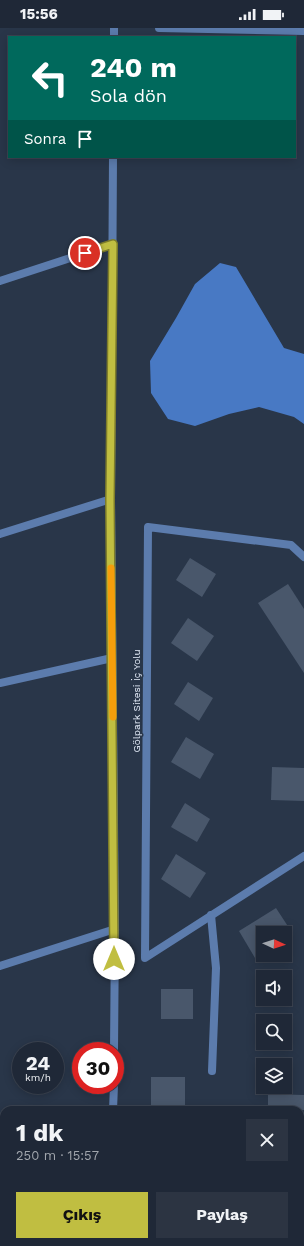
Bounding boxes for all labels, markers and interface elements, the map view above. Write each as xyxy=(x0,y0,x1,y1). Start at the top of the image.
text: 15:56 xyxy=(20,5,58,23)
text: 240 m xyxy=(90,51,177,84)
icon: left xyxy=(24,52,76,104)
text: Sola dön xyxy=(90,85,167,106)
icon: arrive xyxy=(74,128,96,150)
text: Sonra xyxy=(24,130,66,148)
pin xyxy=(68,236,102,270)
icon: arrive xyxy=(74,242,96,264)
street label: Gölpark Sitesi İç Yolu xyxy=(131,649,142,753)
north arrow xyxy=(256,926,292,962)
map controls xyxy=(256,926,292,1094)
position arrow xyxy=(93,938,135,980)
button: sound xyxy=(256,970,292,1006)
button: search xyxy=(256,1014,292,1050)
speed limit sign: 30 xyxy=(72,1042,124,1094)
text: 24 xyxy=(26,1051,50,1075)
button: layers xyxy=(256,1058,292,1094)
text: km/h xyxy=(25,1072,51,1083)
text: 1 dk xyxy=(16,1119,63,1147)
button: close xyxy=(246,1119,288,1161)
text: 250 m · 15:57 xyxy=(16,1148,99,1163)
button: Çıkış xyxy=(16,1192,148,1238)
button: Paylaş xyxy=(156,1192,288,1238)

